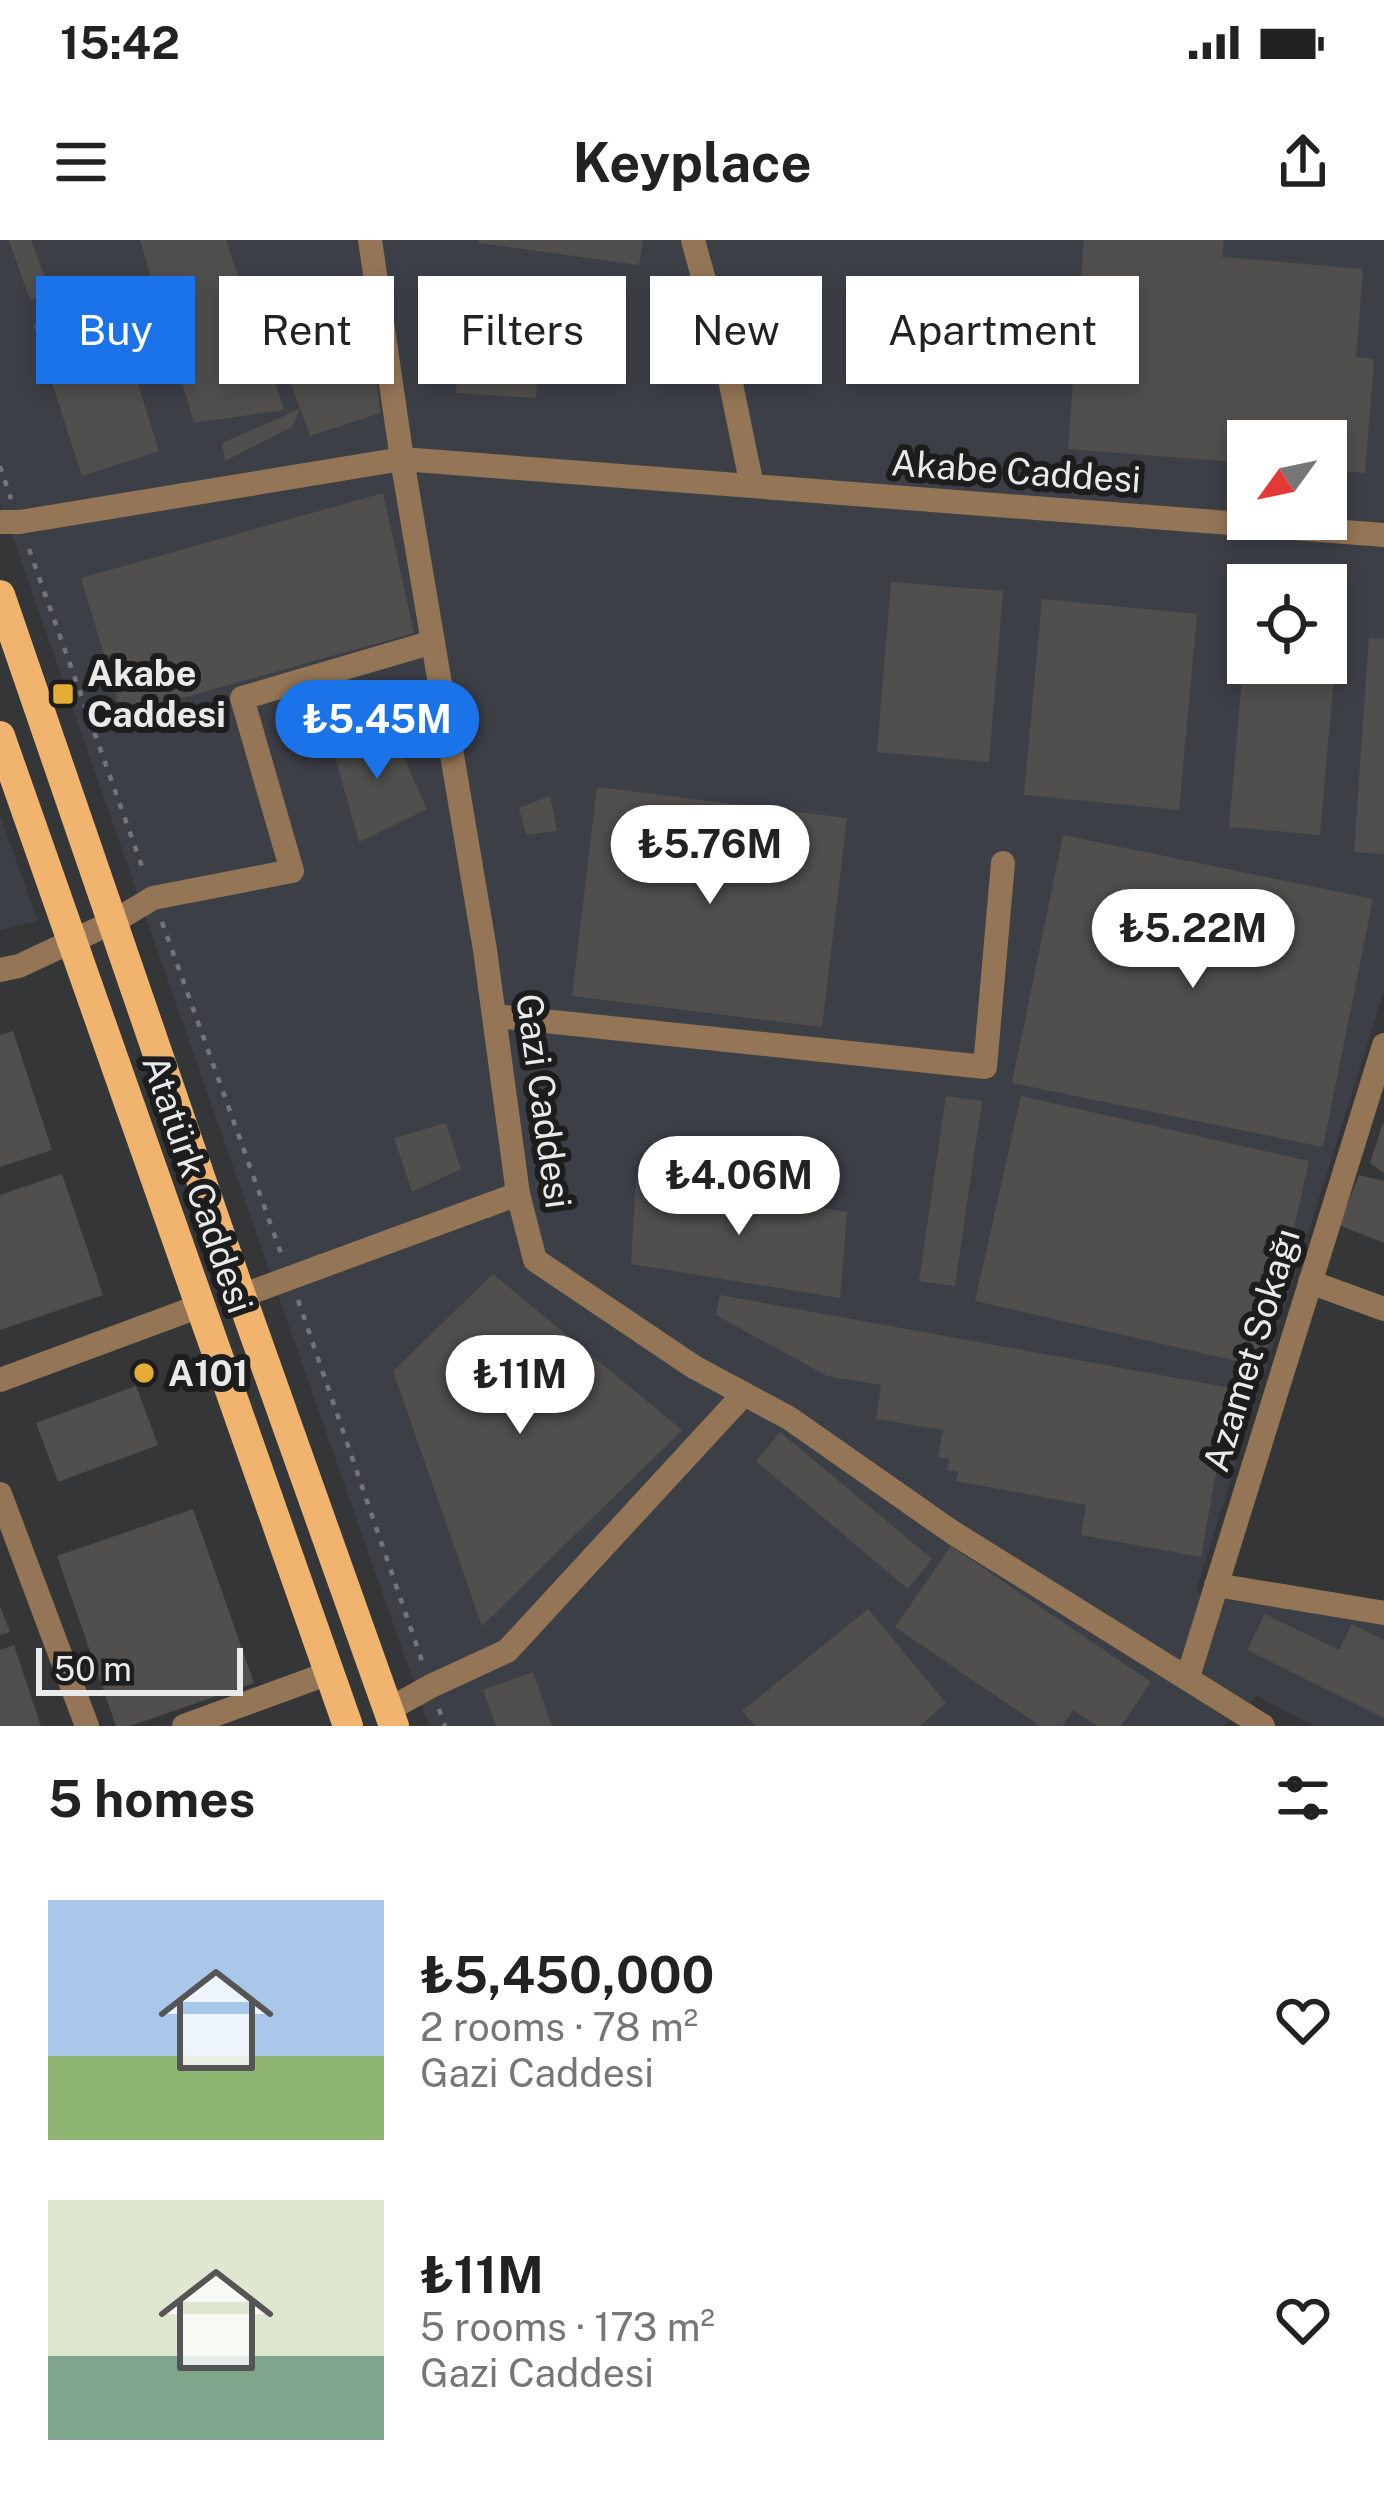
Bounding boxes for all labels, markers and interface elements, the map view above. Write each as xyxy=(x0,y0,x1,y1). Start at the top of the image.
text: 15:42 xyxy=(60,16,180,69)
icon: menu xyxy=(48,129,114,195)
icon: share xyxy=(1270,129,1336,195)
text: Keyplace xyxy=(572,131,812,194)
chip: Buy xyxy=(36,276,195,384)
chip: Rent xyxy=(219,276,394,384)
chip: Filters xyxy=(418,276,626,384)
chip: New xyxy=(650,276,822,384)
chip: Apartment xyxy=(846,276,1139,384)
north arrow xyxy=(1227,420,1347,540)
map controls xyxy=(1227,420,1347,684)
street label: Akabe Caddesi xyxy=(890,441,1142,501)
button: locate xyxy=(1227,564,1347,684)
place label: Akabe Caddesi xyxy=(87,652,226,735)
pin: ₺5.45M xyxy=(279,680,475,782)
marker: Akabe Caddesi xyxy=(50,681,76,707)
text: ₺5.45M xyxy=(302,696,452,742)
pin: ₺5.76M xyxy=(612,805,808,907)
text: ₺5.76M xyxy=(638,821,782,867)
pin: ₺5.22M xyxy=(1095,889,1291,991)
text: ₺5.22M xyxy=(1119,905,1267,951)
street label: Gazi Caddesi xyxy=(508,991,580,1211)
street label: Atatürk Caddesi xyxy=(134,1050,262,1318)
pin: ₺4.06M xyxy=(641,1136,837,1238)
text: ₺4.06M xyxy=(665,1152,813,1198)
street label: Azamet Sokağı xyxy=(1194,1223,1308,1477)
pin: ₺11M xyxy=(449,1335,591,1437)
text: ₺11M xyxy=(473,1351,567,1397)
place label: A101 xyxy=(168,1352,248,1394)
marker: A101 xyxy=(131,1360,157,1386)
scale bar xyxy=(36,1642,243,1695)
text: 50 m xyxy=(54,1650,132,1688)
icon: filters xyxy=(1270,1765,1336,1831)
text: 5 homes xyxy=(48,1769,255,1828)
text: ₺5,450,000 xyxy=(420,1945,714,2004)
icon: home xyxy=(144,1948,288,2092)
icon: heart xyxy=(1270,1987,1336,2053)
text: 2 rooms · 78 m² xyxy=(420,2004,698,2050)
text: Gazi Caddesi xyxy=(420,2050,654,2096)
text: ₺11M xyxy=(420,2245,544,2304)
icon: home xyxy=(144,2248,288,2392)
icon: heart xyxy=(1270,2287,1336,2353)
text: 5 rooms · 173 m² xyxy=(420,2304,715,2350)
text: Gazi Caddesi xyxy=(420,2350,654,2396)

